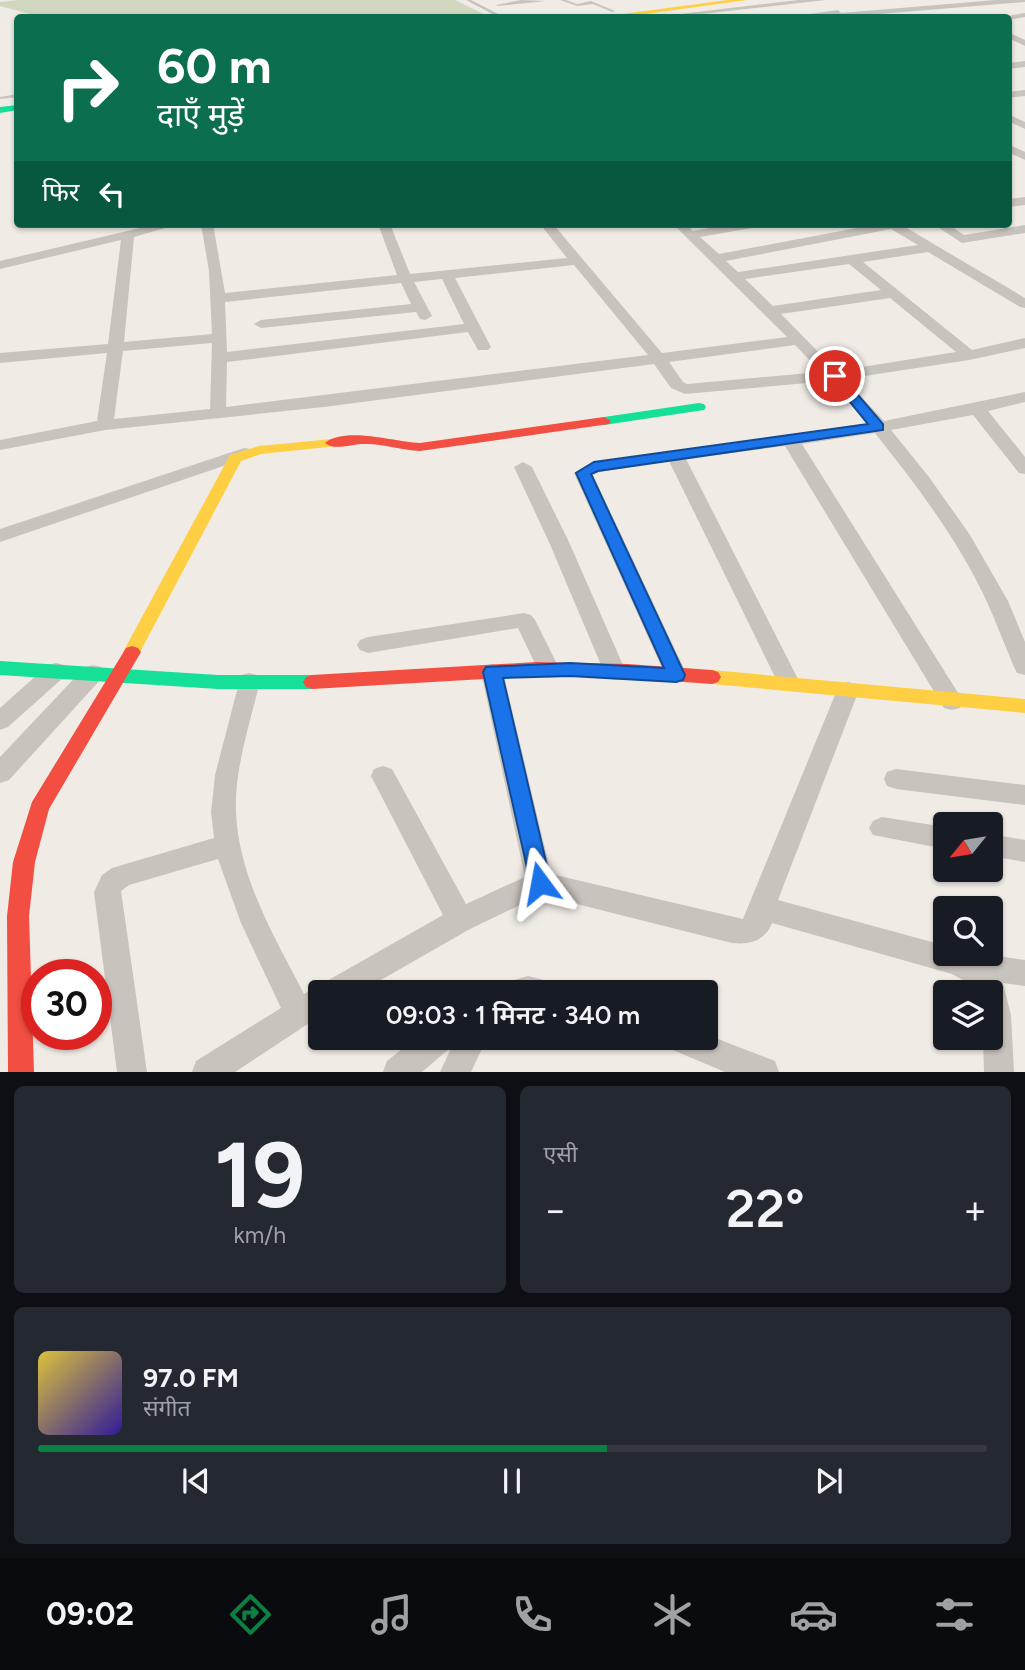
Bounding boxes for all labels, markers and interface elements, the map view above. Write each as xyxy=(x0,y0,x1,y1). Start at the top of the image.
text: 60 m xyxy=(157,36,272,95)
icon: right xyxy=(42,42,133,133)
text: दाएँ मुड़ें xyxy=(157,96,244,134)
icon: left xyxy=(93,175,131,213)
text: फिर xyxy=(42,176,79,208)
pin xyxy=(805,346,865,406)
icon: arrive xyxy=(816,357,854,395)
north arrow xyxy=(933,812,1003,882)
map controls xyxy=(933,812,1003,1050)
position arrow xyxy=(503,846,577,920)
button: search xyxy=(933,896,1003,966)
speed limit sign: 30 xyxy=(21,959,112,1050)
button: layers xyxy=(933,980,1003,1050)
text: 09:03 · 1 मिनट · 340 m xyxy=(386,999,640,1031)
text: 19 xyxy=(214,1121,305,1230)
text: एसी xyxy=(544,1140,578,1168)
text: 22° xyxy=(726,1178,805,1240)
text: − xyxy=(544,1187,567,1233)
text: + xyxy=(963,1187,987,1233)
text: km/h xyxy=(233,1221,286,1249)
text: 97.0 FM xyxy=(143,1362,239,1394)
text: संगीत xyxy=(143,1394,191,1422)
icon: previous xyxy=(177,1462,215,1500)
icon: pause xyxy=(493,1462,531,1500)
icon: next xyxy=(810,1462,848,1500)
icon: directions xyxy=(226,1590,275,1639)
icon: music xyxy=(367,1590,416,1639)
icon: phone xyxy=(508,1590,557,1639)
icon: climate xyxy=(648,1590,697,1639)
icon: car xyxy=(789,1590,838,1639)
icon: filters xyxy=(930,1590,979,1639)
text: 09:02 xyxy=(46,1595,134,1633)

